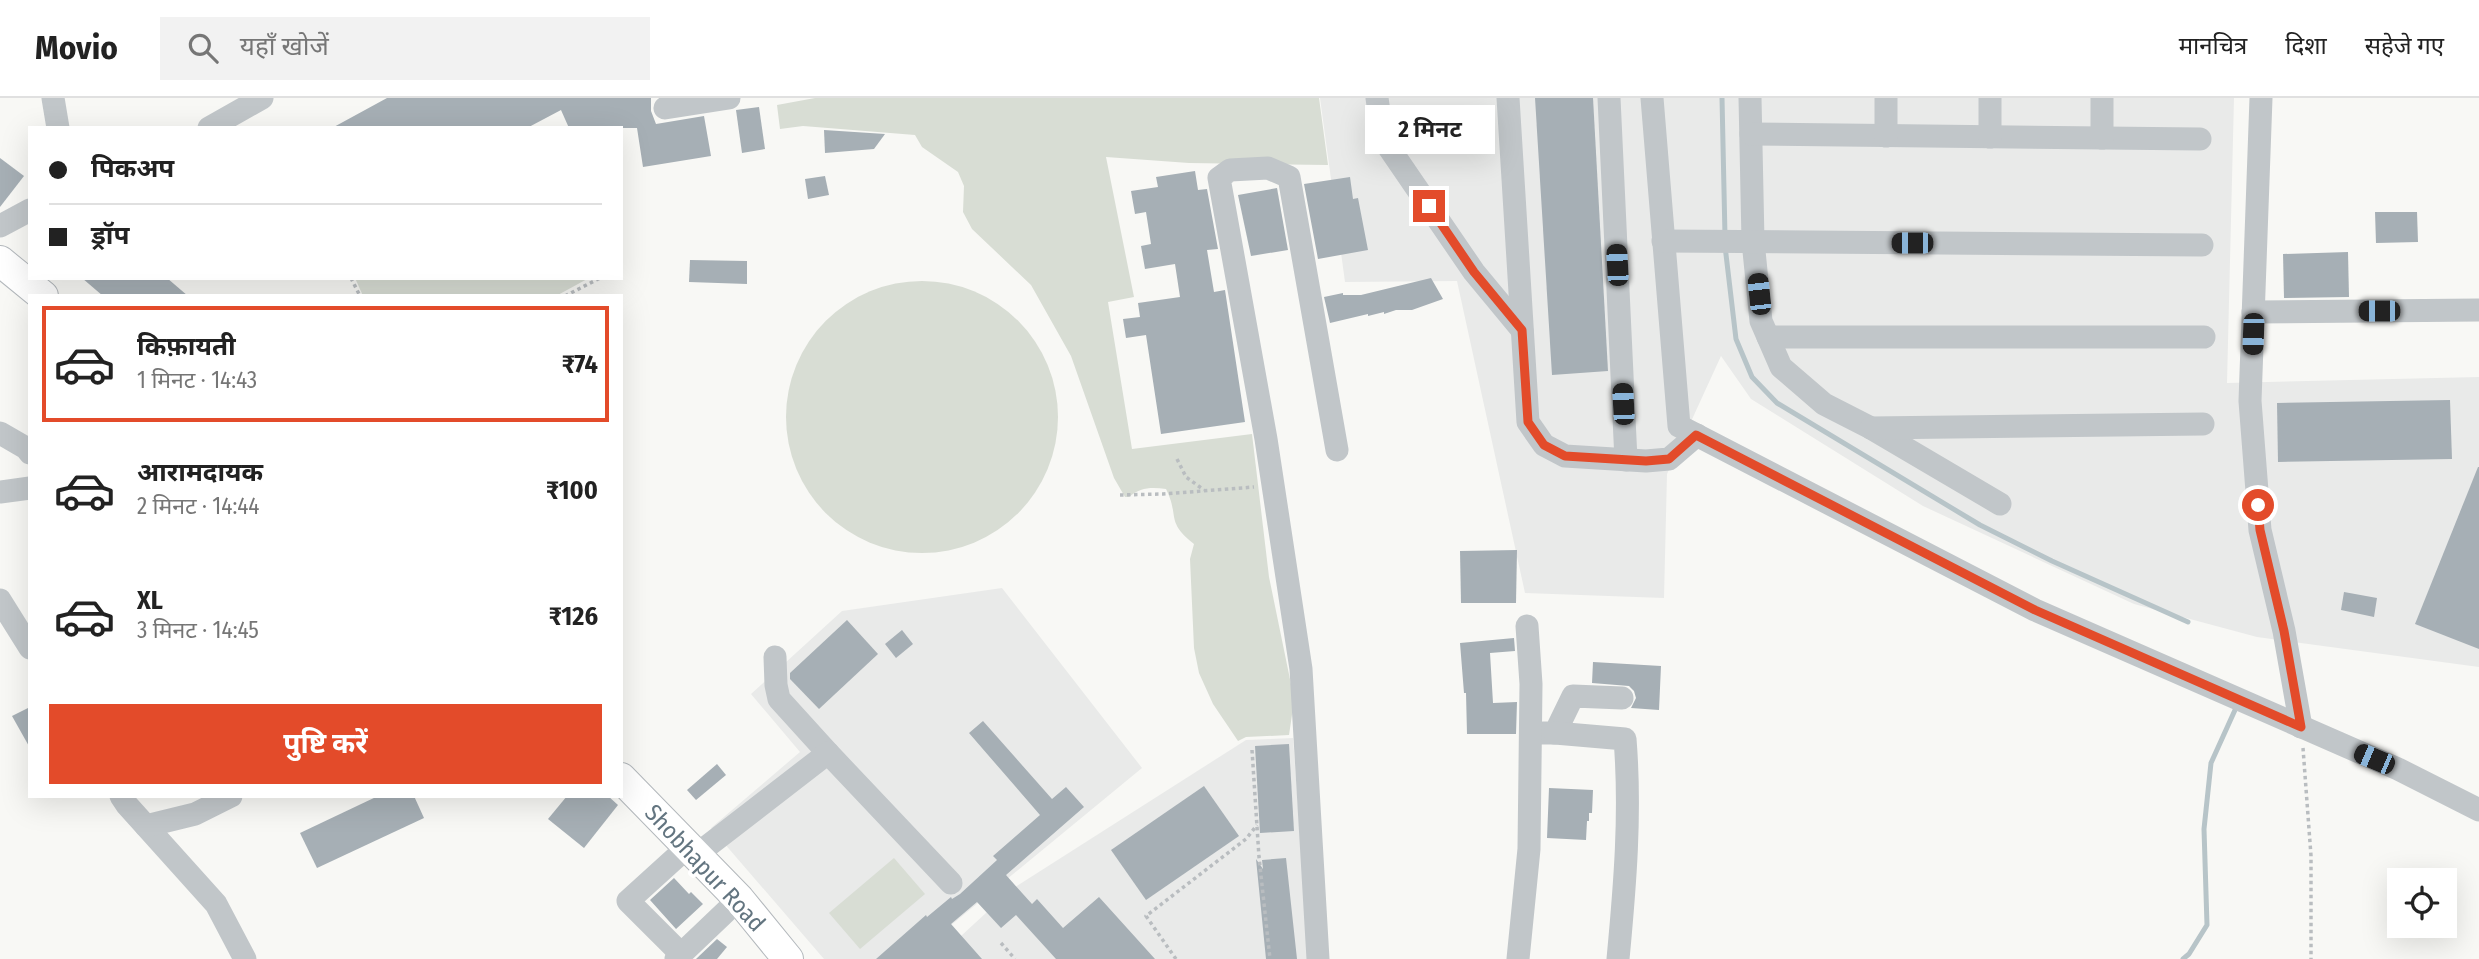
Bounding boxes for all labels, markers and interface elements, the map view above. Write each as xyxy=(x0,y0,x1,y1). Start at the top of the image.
search box xyxy=(160,17,650,80)
text: Movio xyxy=(35,28,118,68)
icon: search xyxy=(184,29,222,67)
text: यहाँ खोजें xyxy=(240,31,329,62)
text: मानचित्र xyxy=(2179,32,2247,60)
text: दिशा xyxy=(2285,32,2327,60)
text: सहेजे गए xyxy=(2365,32,2444,60)
callout: 2 मिनट xyxy=(1364,105,1494,154)
text: 2 मिनट xyxy=(1398,115,1462,143)
text: पिकअप xyxy=(91,153,174,184)
route end xyxy=(1413,190,1445,222)
text: ड्रॉप xyxy=(91,220,129,251)
car xyxy=(1892,233,1934,254)
car xyxy=(1606,243,1629,287)
car xyxy=(1747,272,1772,316)
car xyxy=(2359,301,2401,322)
car xyxy=(2242,313,2265,355)
text: किफ़ायती xyxy=(137,331,236,362)
icon: car xyxy=(53,333,116,396)
text: ₹74 xyxy=(562,349,598,380)
text: 1 मिनट · 14:43 xyxy=(137,366,257,394)
car xyxy=(1612,382,1635,426)
text: आरामदायक xyxy=(137,457,263,488)
icon: car xyxy=(53,459,116,522)
text: ₹100 xyxy=(546,475,598,506)
route start xyxy=(2242,489,2274,521)
text: 2 मिनट · 14:44 xyxy=(137,492,259,520)
icon: car xyxy=(53,585,116,648)
text: XL xyxy=(137,585,163,616)
text: ₹126 xyxy=(549,601,598,632)
text: 3 मिनट · 14:45 xyxy=(137,616,259,644)
button: पुष्टि करें xyxy=(49,704,602,784)
car xyxy=(2351,741,2398,777)
street label: Shobhapur Road xyxy=(639,799,771,937)
map controls xyxy=(2387,868,2457,938)
button: locate xyxy=(2387,868,2457,938)

